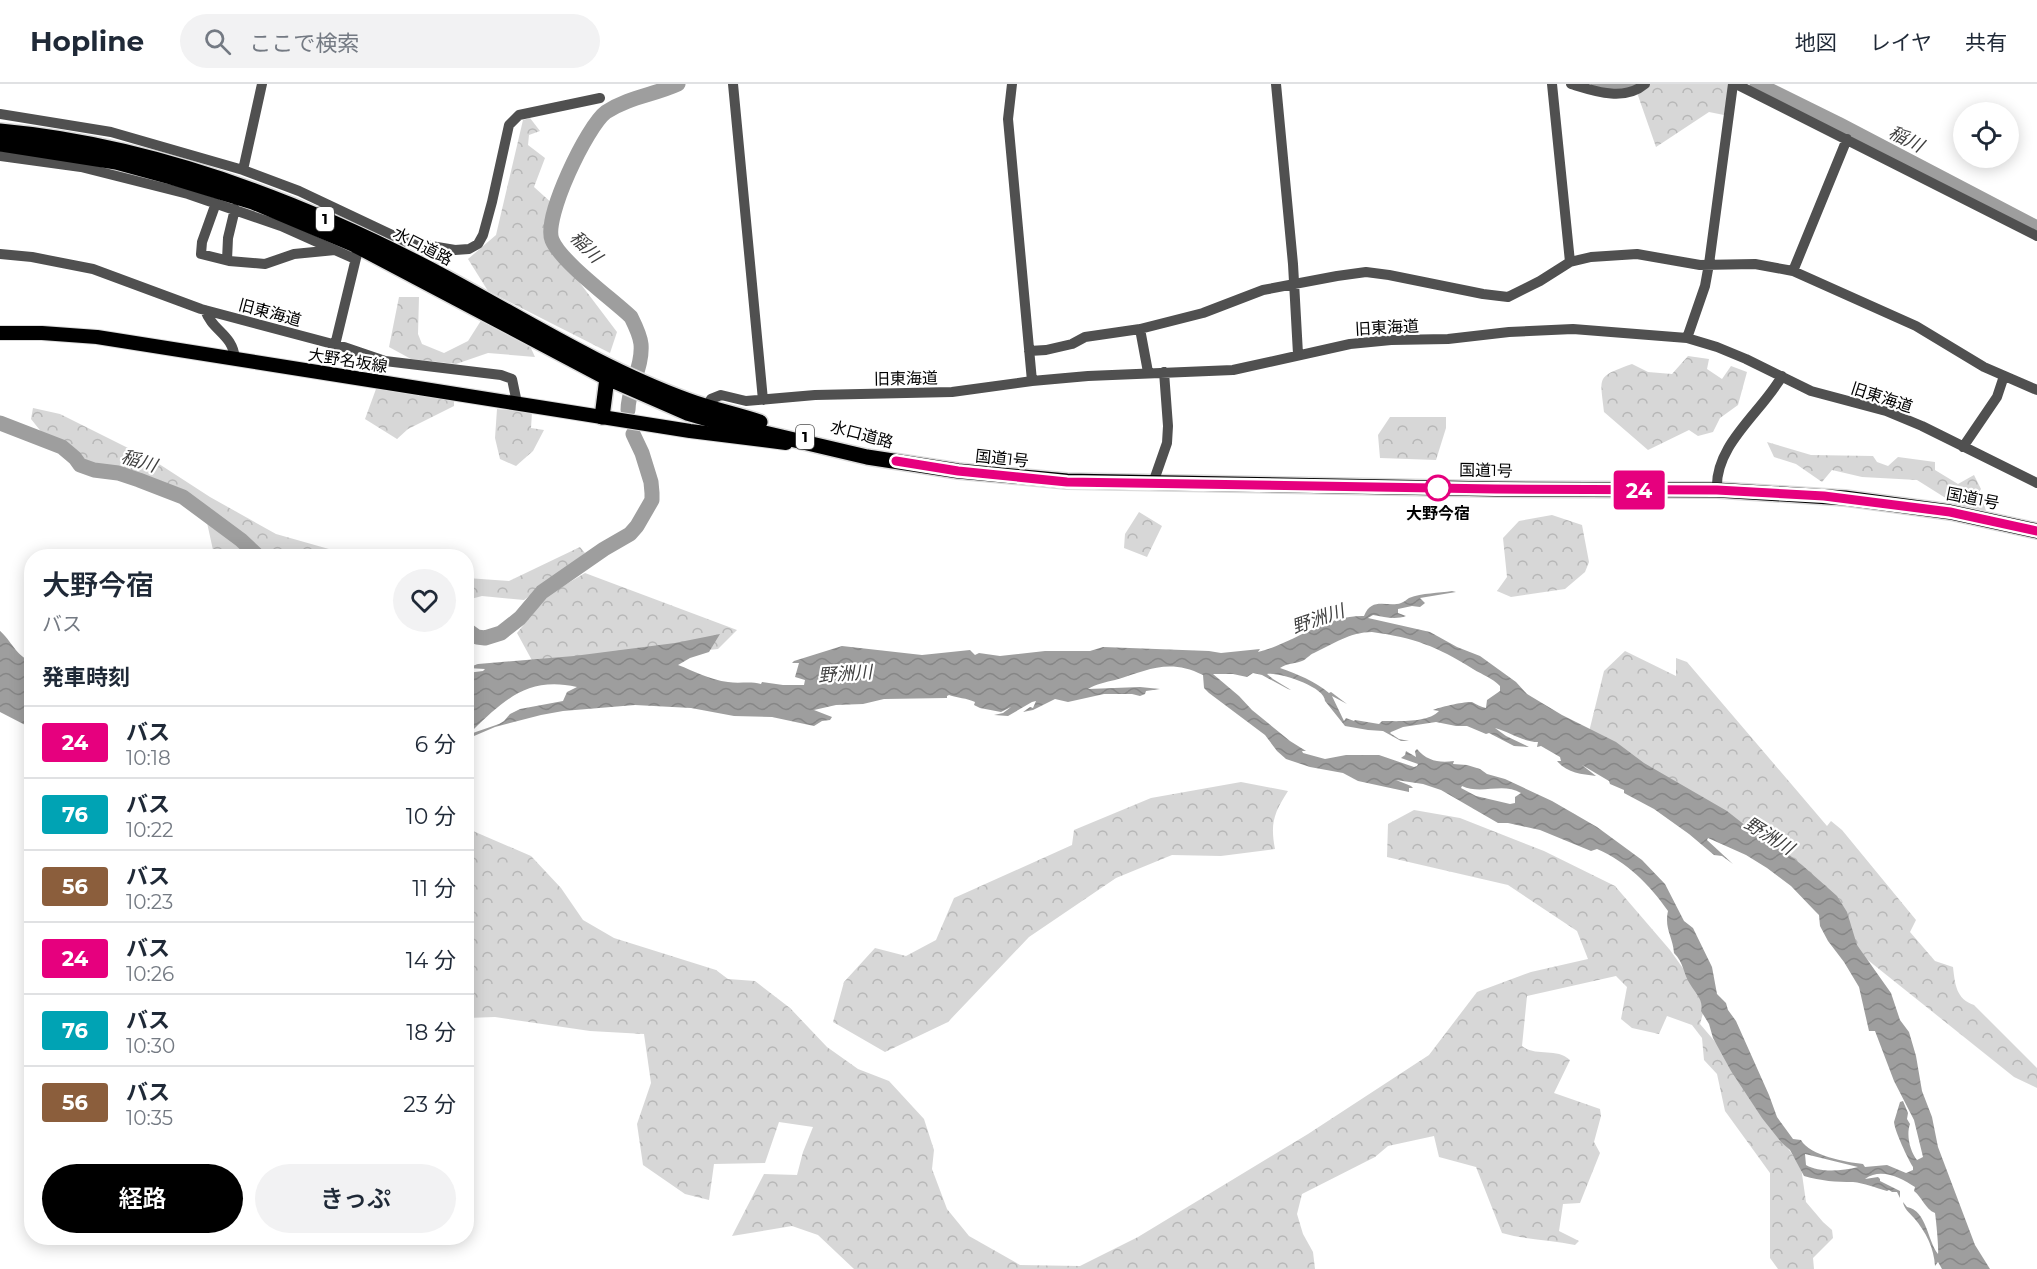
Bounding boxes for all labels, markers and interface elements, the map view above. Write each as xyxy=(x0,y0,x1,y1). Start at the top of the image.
search box xyxy=(180,14,600,68)
text: Hopline xyxy=(30,24,144,58)
icon: search xyxy=(201,25,234,58)
text: ここで検索 xyxy=(249,30,359,57)
text: 地図 xyxy=(1795,30,1837,55)
text: レイヤ xyxy=(1870,30,1932,55)
text: 共有 xyxy=(1965,30,2007,55)
map controls xyxy=(1953,102,2019,168)
button: locate xyxy=(1953,102,2019,168)
water label: 稲川 xyxy=(1885,121,1929,158)
road number: 1 xyxy=(316,207,334,231)
street label: 水口道路 xyxy=(390,223,456,269)
water label: 稲川 xyxy=(565,226,608,269)
street label: 旧東海道 xyxy=(236,295,303,330)
street label: 旧東海道 xyxy=(1355,316,1419,339)
street label: 大野名坂線 xyxy=(307,345,389,376)
street label: 旧東海道 xyxy=(874,368,938,389)
street label: 旧東海道 xyxy=(1848,379,1915,416)
street label: 水口道路 xyxy=(828,417,895,452)
road number: 1 xyxy=(796,425,814,449)
water label: 稲川 xyxy=(119,445,161,477)
street label: 国道1号 xyxy=(974,446,1030,471)
street label: 国道1号 xyxy=(1459,461,1513,480)
line badge: 24 xyxy=(1612,470,1666,510)
marker: 大野今宿 xyxy=(1425,475,1451,501)
text: 24 xyxy=(1626,478,1652,503)
street label: 国道1号 xyxy=(1945,484,2001,513)
place label: 大野今宿 xyxy=(1406,504,1470,523)
text: 大野今宿 xyxy=(42,568,154,602)
button: heart xyxy=(393,569,456,632)
water label: 野洲川 xyxy=(1289,599,1349,638)
text: バス xyxy=(42,612,82,636)
water label: 野洲川 xyxy=(817,661,875,687)
text: 発車時刻 xyxy=(42,664,130,691)
text: バス xyxy=(126,719,170,746)
text: 24 xyxy=(62,730,88,755)
text: 6 分 xyxy=(415,731,456,758)
text: 10:18 xyxy=(126,746,171,770)
text: バス xyxy=(126,791,170,818)
text: 76 xyxy=(62,802,88,827)
text: 10 分 xyxy=(406,803,456,830)
water label: 野洲川 xyxy=(1740,812,1799,861)
text: 10:22 xyxy=(126,818,173,842)
text: バス xyxy=(126,863,170,890)
text: 56 xyxy=(62,874,88,899)
text: 11 分 xyxy=(412,875,456,902)
text: 10:23 xyxy=(126,890,173,914)
text: バス xyxy=(126,935,170,962)
text: 24 xyxy=(62,946,88,971)
text: 14 分 xyxy=(406,947,456,974)
text: 10:26 xyxy=(126,962,174,986)
text: バス xyxy=(126,1007,170,1034)
text: 76 xyxy=(62,1018,88,1043)
text: 18 分 xyxy=(406,1019,456,1046)
text: 10:30 xyxy=(126,1034,175,1058)
text: バス xyxy=(126,1079,170,1106)
text: 56 xyxy=(62,1090,88,1115)
text: 23 分 xyxy=(403,1091,456,1118)
text: 10:35 xyxy=(126,1106,173,1130)
button: 経路 xyxy=(42,1164,243,1233)
button: きっぷ xyxy=(255,1164,456,1233)

